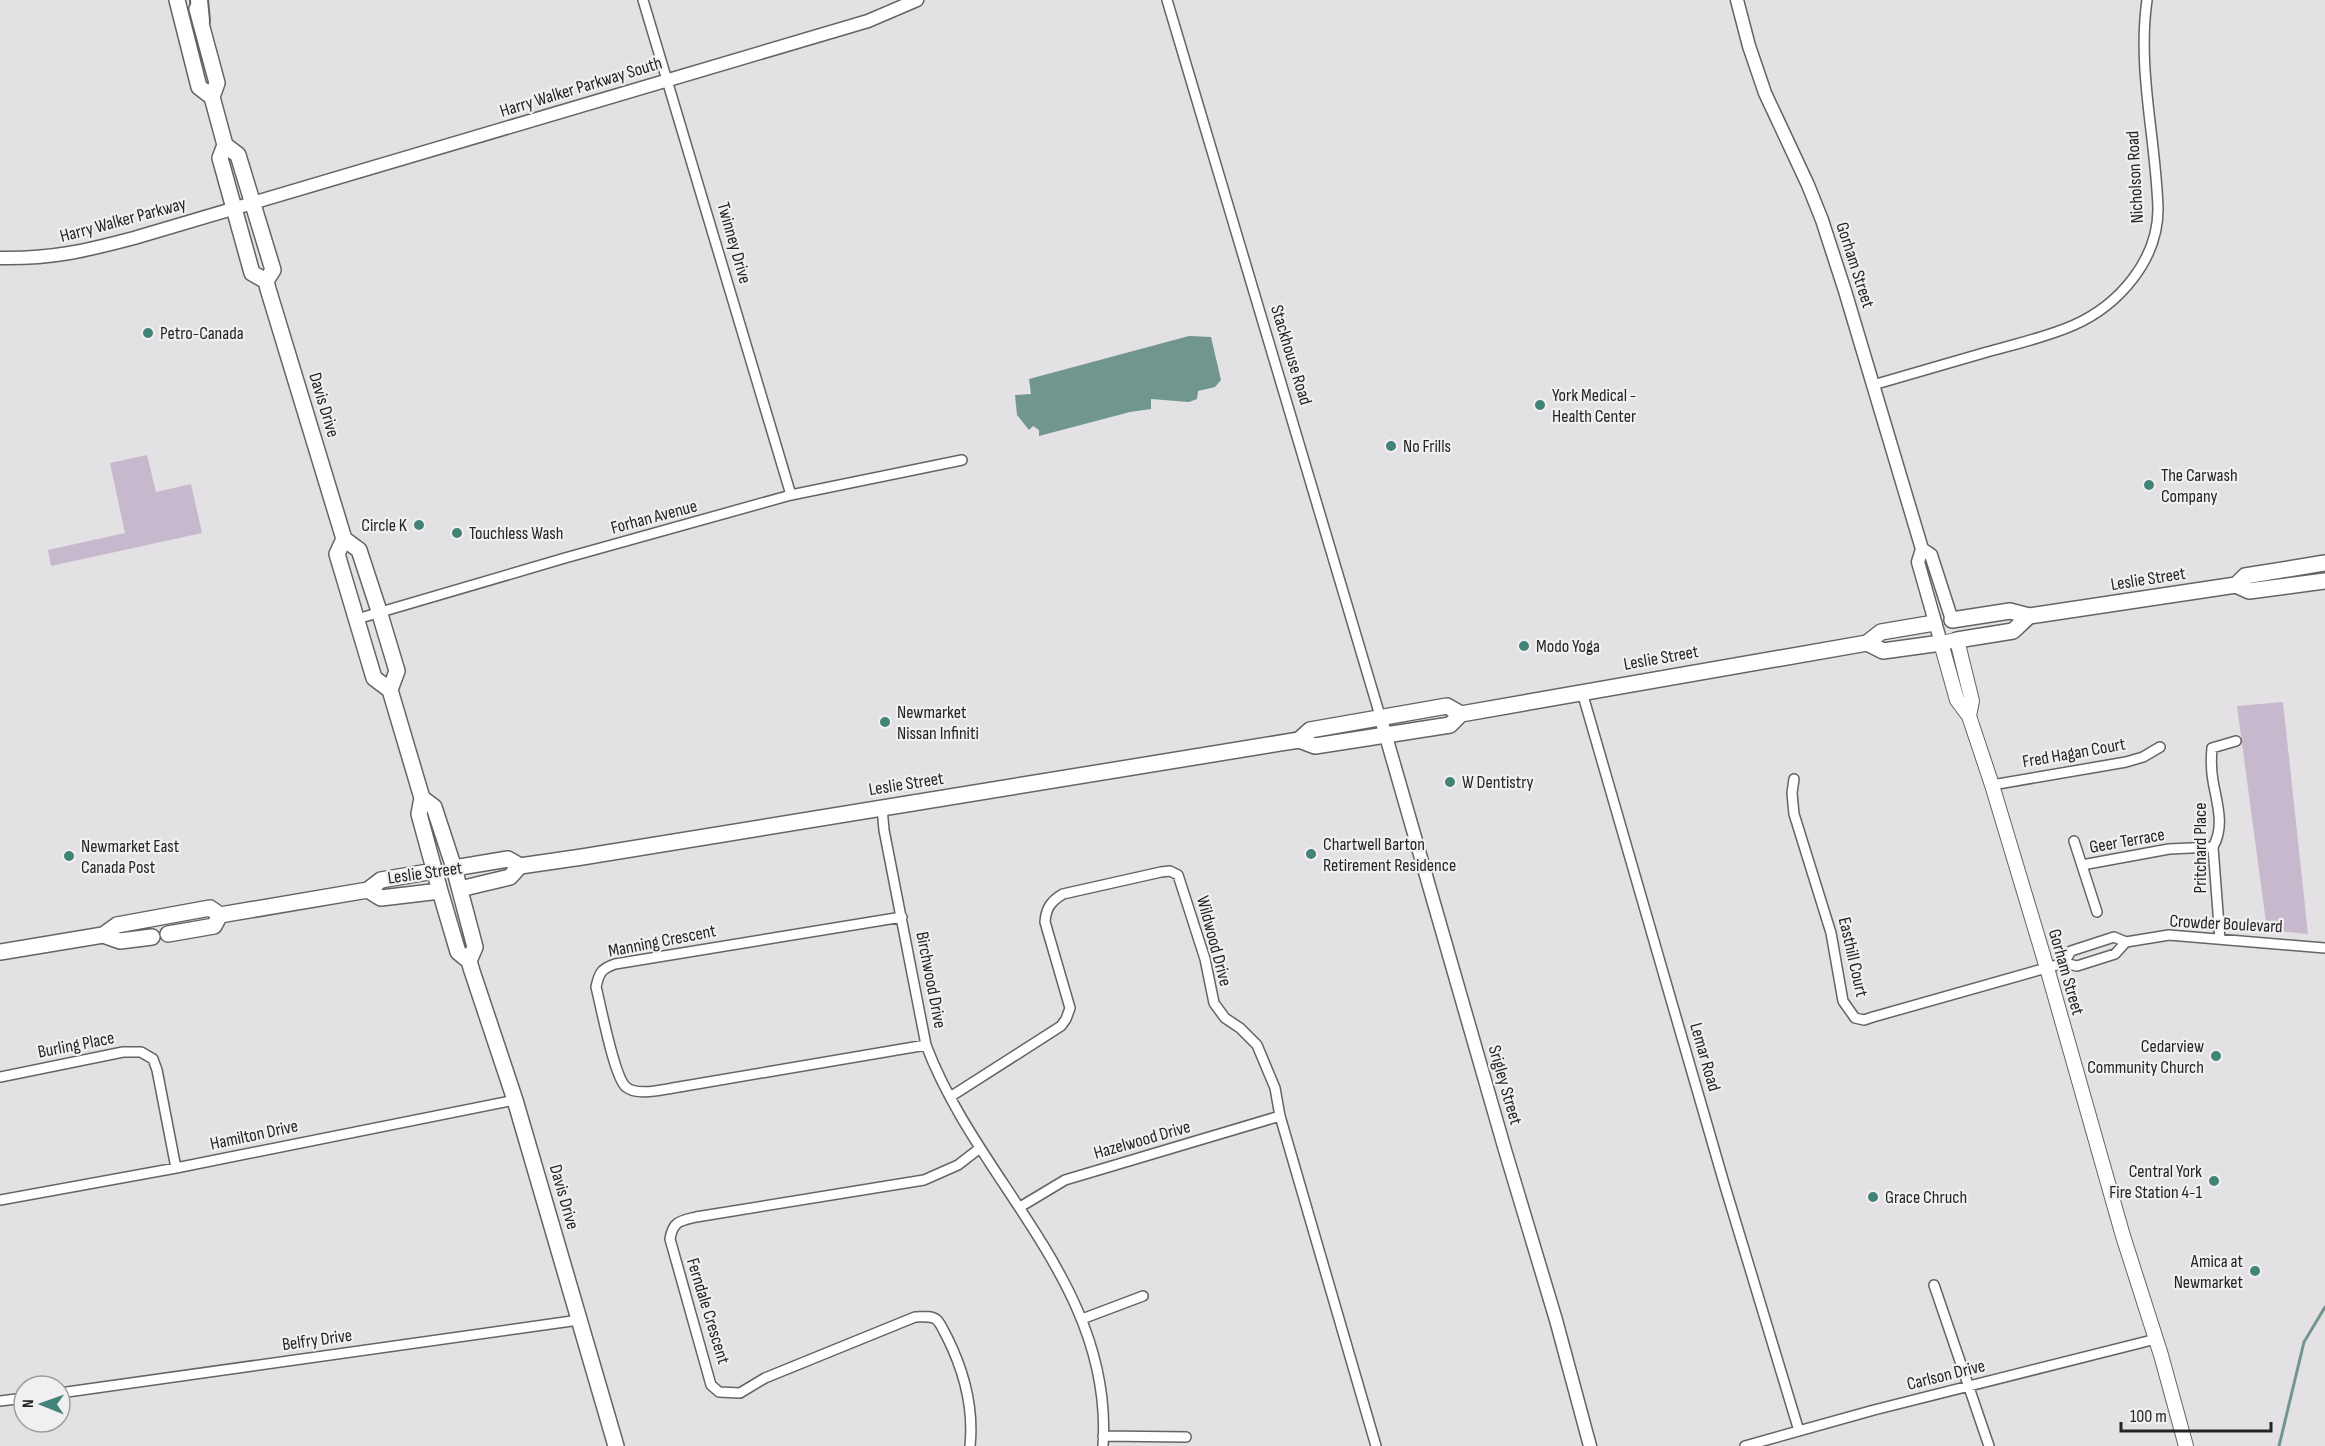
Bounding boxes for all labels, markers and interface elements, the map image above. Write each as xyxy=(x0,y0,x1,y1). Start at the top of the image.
street label: Harry Walker Parkway South xyxy=(497,52,665,122)
street label: Nicholson Road xyxy=(2122,130,2148,224)
street label: Harry Walker Parkway xyxy=(58,193,188,247)
street label: Twinney Drive xyxy=(712,200,756,286)
street label: Gorham Street xyxy=(1831,220,1879,311)
street label: Stackhouse Road xyxy=(1266,303,1316,407)
place label: Petro-Canada xyxy=(160,323,244,344)
marker: Petro-Canada xyxy=(141,326,155,340)
street label: Davis Drive xyxy=(304,370,344,440)
place label: York Medical - Health Center xyxy=(1552,385,1636,427)
marker: York Medical - Health Center xyxy=(1533,398,1547,412)
place label: No Frills xyxy=(1403,436,1451,457)
marker: No Frills xyxy=(1384,439,1398,453)
place label: The Carwash Company xyxy=(2161,465,2238,507)
marker: The Carwash Company xyxy=(2142,478,2156,492)
street label: Forhan Avenue xyxy=(609,495,699,539)
place label: Circle K xyxy=(361,515,408,536)
marker: Circle K xyxy=(412,518,426,532)
place label: Touchless Wash xyxy=(469,523,564,544)
marker: Touchless Wash xyxy=(450,526,464,540)
street label: Leslie Street xyxy=(2109,563,2187,595)
place label: Modo Yoga xyxy=(1536,636,1600,657)
marker: Modo Yoga xyxy=(1517,639,1531,653)
street label: Leslie Street xyxy=(1622,641,1700,675)
place label: Newmarket Nissan Infiniti xyxy=(897,702,979,744)
marker: Newmarket Nissan Infiniti xyxy=(878,715,892,729)
street label: Fred Hagan Court xyxy=(2021,734,2128,772)
street label: Leslie Street xyxy=(867,768,945,800)
place label: W Dentistry xyxy=(1462,772,1534,793)
marker: W Dentistry xyxy=(1443,775,1457,789)
street label: Pritchard Place xyxy=(2190,803,2211,893)
street label: Geer Terrace xyxy=(2088,824,2166,858)
place label: Chartwell Barton Retirement Residence xyxy=(1323,834,1456,876)
place label: Newmarket East Canada Post xyxy=(81,836,180,878)
marker: Chartwell Barton Retirement Residence xyxy=(1304,847,1318,861)
marker: Newmarket East Canada Post xyxy=(62,849,76,863)
street label: Leslie Street xyxy=(386,857,464,889)
street label: Wildwood Drive xyxy=(1192,894,1236,988)
street label: Crowder Boulevard xyxy=(2169,911,2283,937)
street label: Easthill Court xyxy=(1834,915,1872,999)
street label: Manning Crescent xyxy=(606,920,718,962)
street label: Gorham Street xyxy=(2044,926,2088,1018)
street label: Birchwood Drive xyxy=(911,930,951,1030)
street label: Lemar Road xyxy=(1685,1020,1725,1094)
street label: Burling Place xyxy=(36,1027,116,1063)
place label: Cedarview Community Church xyxy=(2087,1036,2204,1078)
street label: Srigley Street xyxy=(1484,1043,1526,1128)
marker: Cedarview Community Church xyxy=(2209,1049,2223,1063)
street label: Hamilton Drive xyxy=(208,1115,300,1155)
street label: Hazelwood Drive xyxy=(1091,1116,1193,1164)
place label: Central York Fire Station 4-1 xyxy=(2109,1161,2203,1203)
street label: Davis Drive xyxy=(545,1162,583,1232)
marker: Central York Fire Station 4-1 xyxy=(2207,1174,2221,1188)
place label: Grace Chruch xyxy=(1885,1187,1967,1208)
marker: Grace Chruch xyxy=(1866,1190,1880,1204)
place label: Amica at Newmarket xyxy=(2174,1251,2244,1293)
street label: Ferndale Crescent xyxy=(682,1256,734,1367)
marker: Amica at Newmarket xyxy=(2248,1264,2262,1278)
street label: Belfry Drive xyxy=(281,1325,353,1355)
street label: Carlson Drive xyxy=(1905,1355,1987,1395)
north arrow xyxy=(12,1374,72,1434)
scale bar xyxy=(2121,1395,2271,1433)
text: N xyxy=(19,1399,38,1408)
text: 100 m xyxy=(2130,1406,2167,1427)

